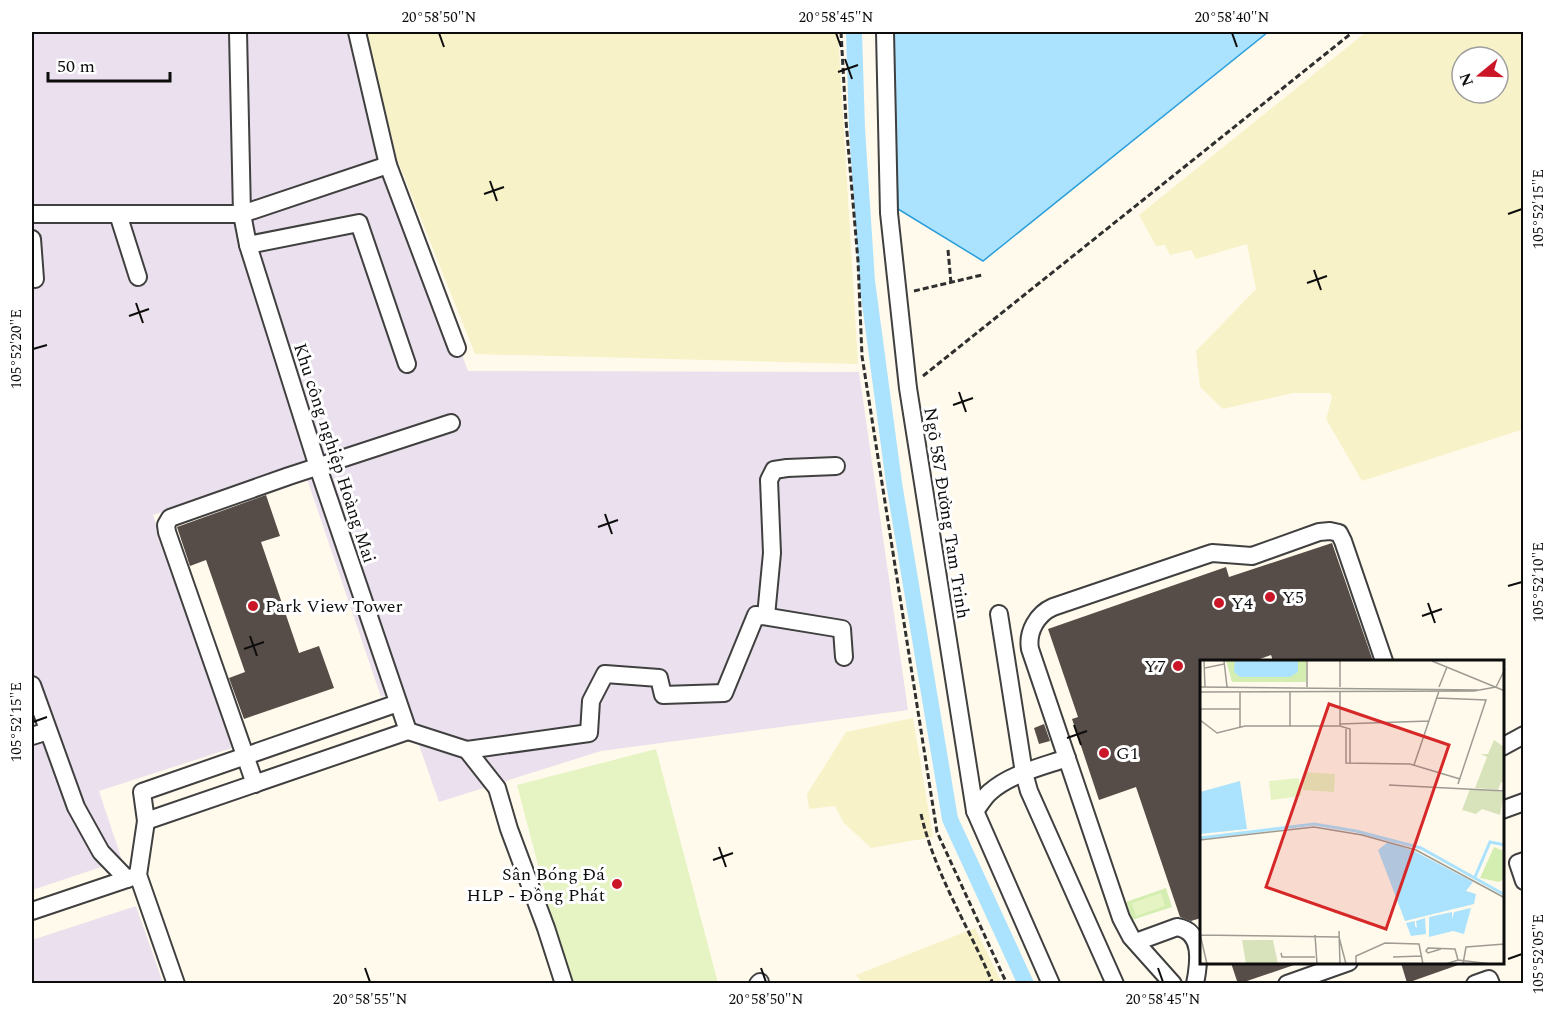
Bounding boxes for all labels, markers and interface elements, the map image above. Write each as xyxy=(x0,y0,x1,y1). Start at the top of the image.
text: 20°58'50"N xyxy=(402,6,477,29)
text: 20°58'45"N xyxy=(799,6,874,29)
text: 20°58'40"N xyxy=(1195,6,1270,29)
scale bar xyxy=(48,45,170,83)
north arrow xyxy=(1450,45,1510,105)
text: 50 m xyxy=(57,53,95,80)
text: N xyxy=(1453,69,1480,90)
text: 105°52'15"E xyxy=(1527,169,1550,249)
text: 105°52'20"E xyxy=(5,309,28,389)
street label: Khu công nghiệp Hoàng Mai xyxy=(286,340,383,567)
street label: Ngõ 587 Đường Tam Trinh xyxy=(916,405,977,621)
text: 105°52'10"E xyxy=(1527,542,1550,622)
place label: Y5 xyxy=(1282,584,1304,611)
place label: Y4 xyxy=(1231,590,1253,617)
marker: Y5 xyxy=(1263,590,1277,604)
place label: Park View Tower xyxy=(265,593,403,620)
marker: Y4 xyxy=(1212,596,1226,610)
marker: Park View Tower xyxy=(246,599,260,613)
place label: Y7 xyxy=(1144,653,1166,680)
marker: Y7 xyxy=(1171,659,1185,673)
inset map xyxy=(1200,660,1504,964)
text: 105°52'15"E xyxy=(5,682,28,762)
place label: G1 xyxy=(1116,740,1139,767)
marker: G1 xyxy=(1097,746,1111,760)
place label: Sân Bóng Đá HLP - Đồng Phát xyxy=(467,861,605,909)
marker: Sân Bóng Đá HLP - Đồng Phát xyxy=(610,877,624,891)
text: 105°52'05"E xyxy=(1527,914,1550,994)
text: 20°58'55"N xyxy=(333,988,408,1011)
text: 20°58'50"N xyxy=(729,988,804,1011)
text: 20°58'45"N xyxy=(1126,988,1201,1011)

